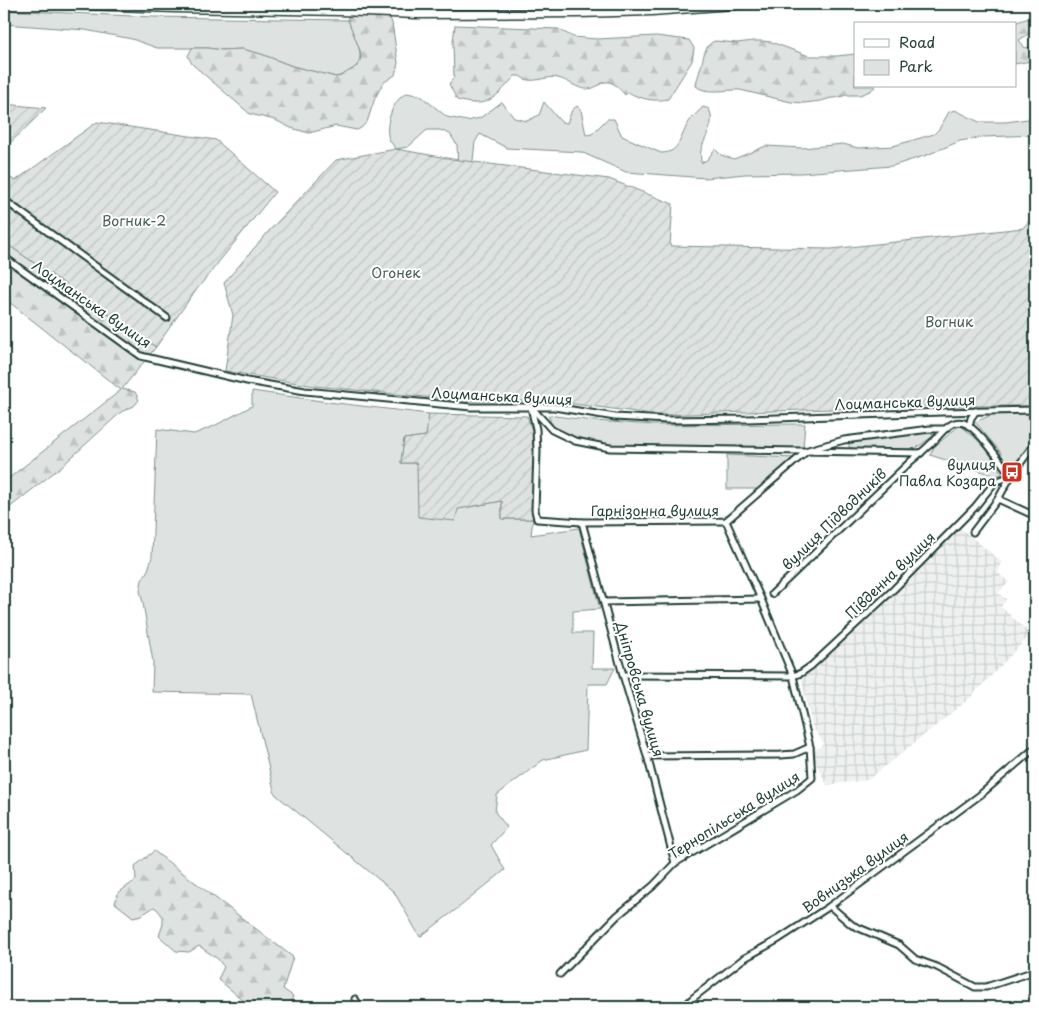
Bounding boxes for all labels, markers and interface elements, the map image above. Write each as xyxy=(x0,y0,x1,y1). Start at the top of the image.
legend xyxy=(854,22,1016,88)
text: Road xyxy=(899,30,935,53)
text: Park xyxy=(899,54,933,77)
park label: Вогник-2 xyxy=(102,210,166,231)
street label: Лоцманська вулиця xyxy=(28,255,156,353)
park label: Огонек xyxy=(371,262,421,283)
park label: Вогник xyxy=(925,311,974,332)
street label: Лоцманська вулиця xyxy=(431,382,573,410)
street label: Лоцманська вулиця xyxy=(834,389,976,415)
place label: вулиця Павла Козара xyxy=(899,454,996,491)
bus stop icon: вулиця Павла Козара xyxy=(1000,460,1024,484)
street label: вулиця Підводників xyxy=(777,463,891,575)
street label: Гарнізонна вулиця xyxy=(591,500,719,521)
street label: Південна вулиця xyxy=(840,527,940,623)
street label: Дніпровська вулиця xyxy=(610,618,669,759)
street label: Тернопільська вулиця xyxy=(664,766,804,864)
street label: Вовнизька вулиця xyxy=(797,826,913,918)

